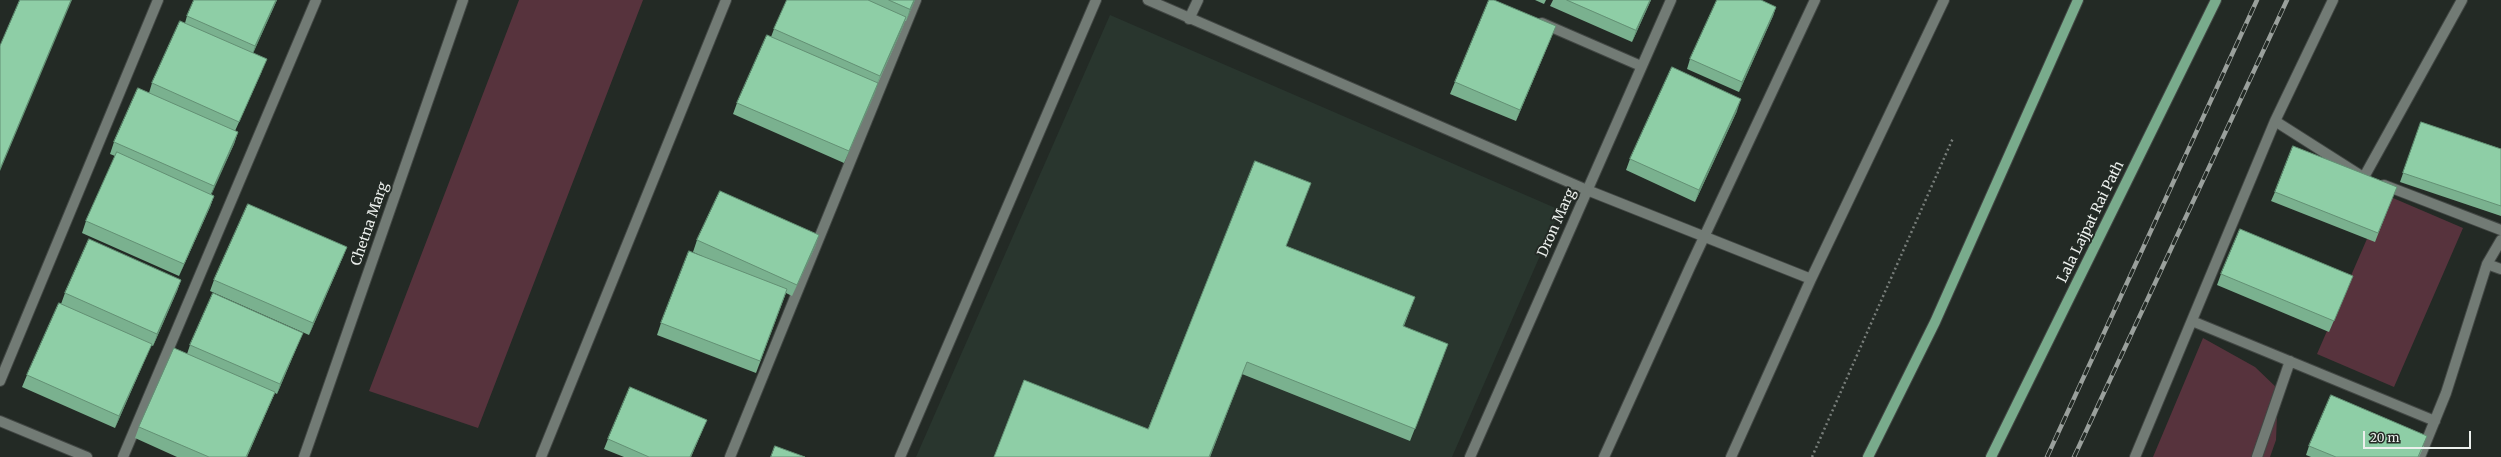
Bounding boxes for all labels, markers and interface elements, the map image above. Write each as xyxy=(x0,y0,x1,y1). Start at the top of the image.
street label: Lala Lajpat Rai Path xyxy=(2054,158,2128,286)
street label: Chetna Marg xyxy=(348,180,392,268)
street label: Dron Marg xyxy=(1534,186,1580,260)
scale bar xyxy=(2365,423,2473,449)
text: 20 m xyxy=(2370,430,2399,445)

